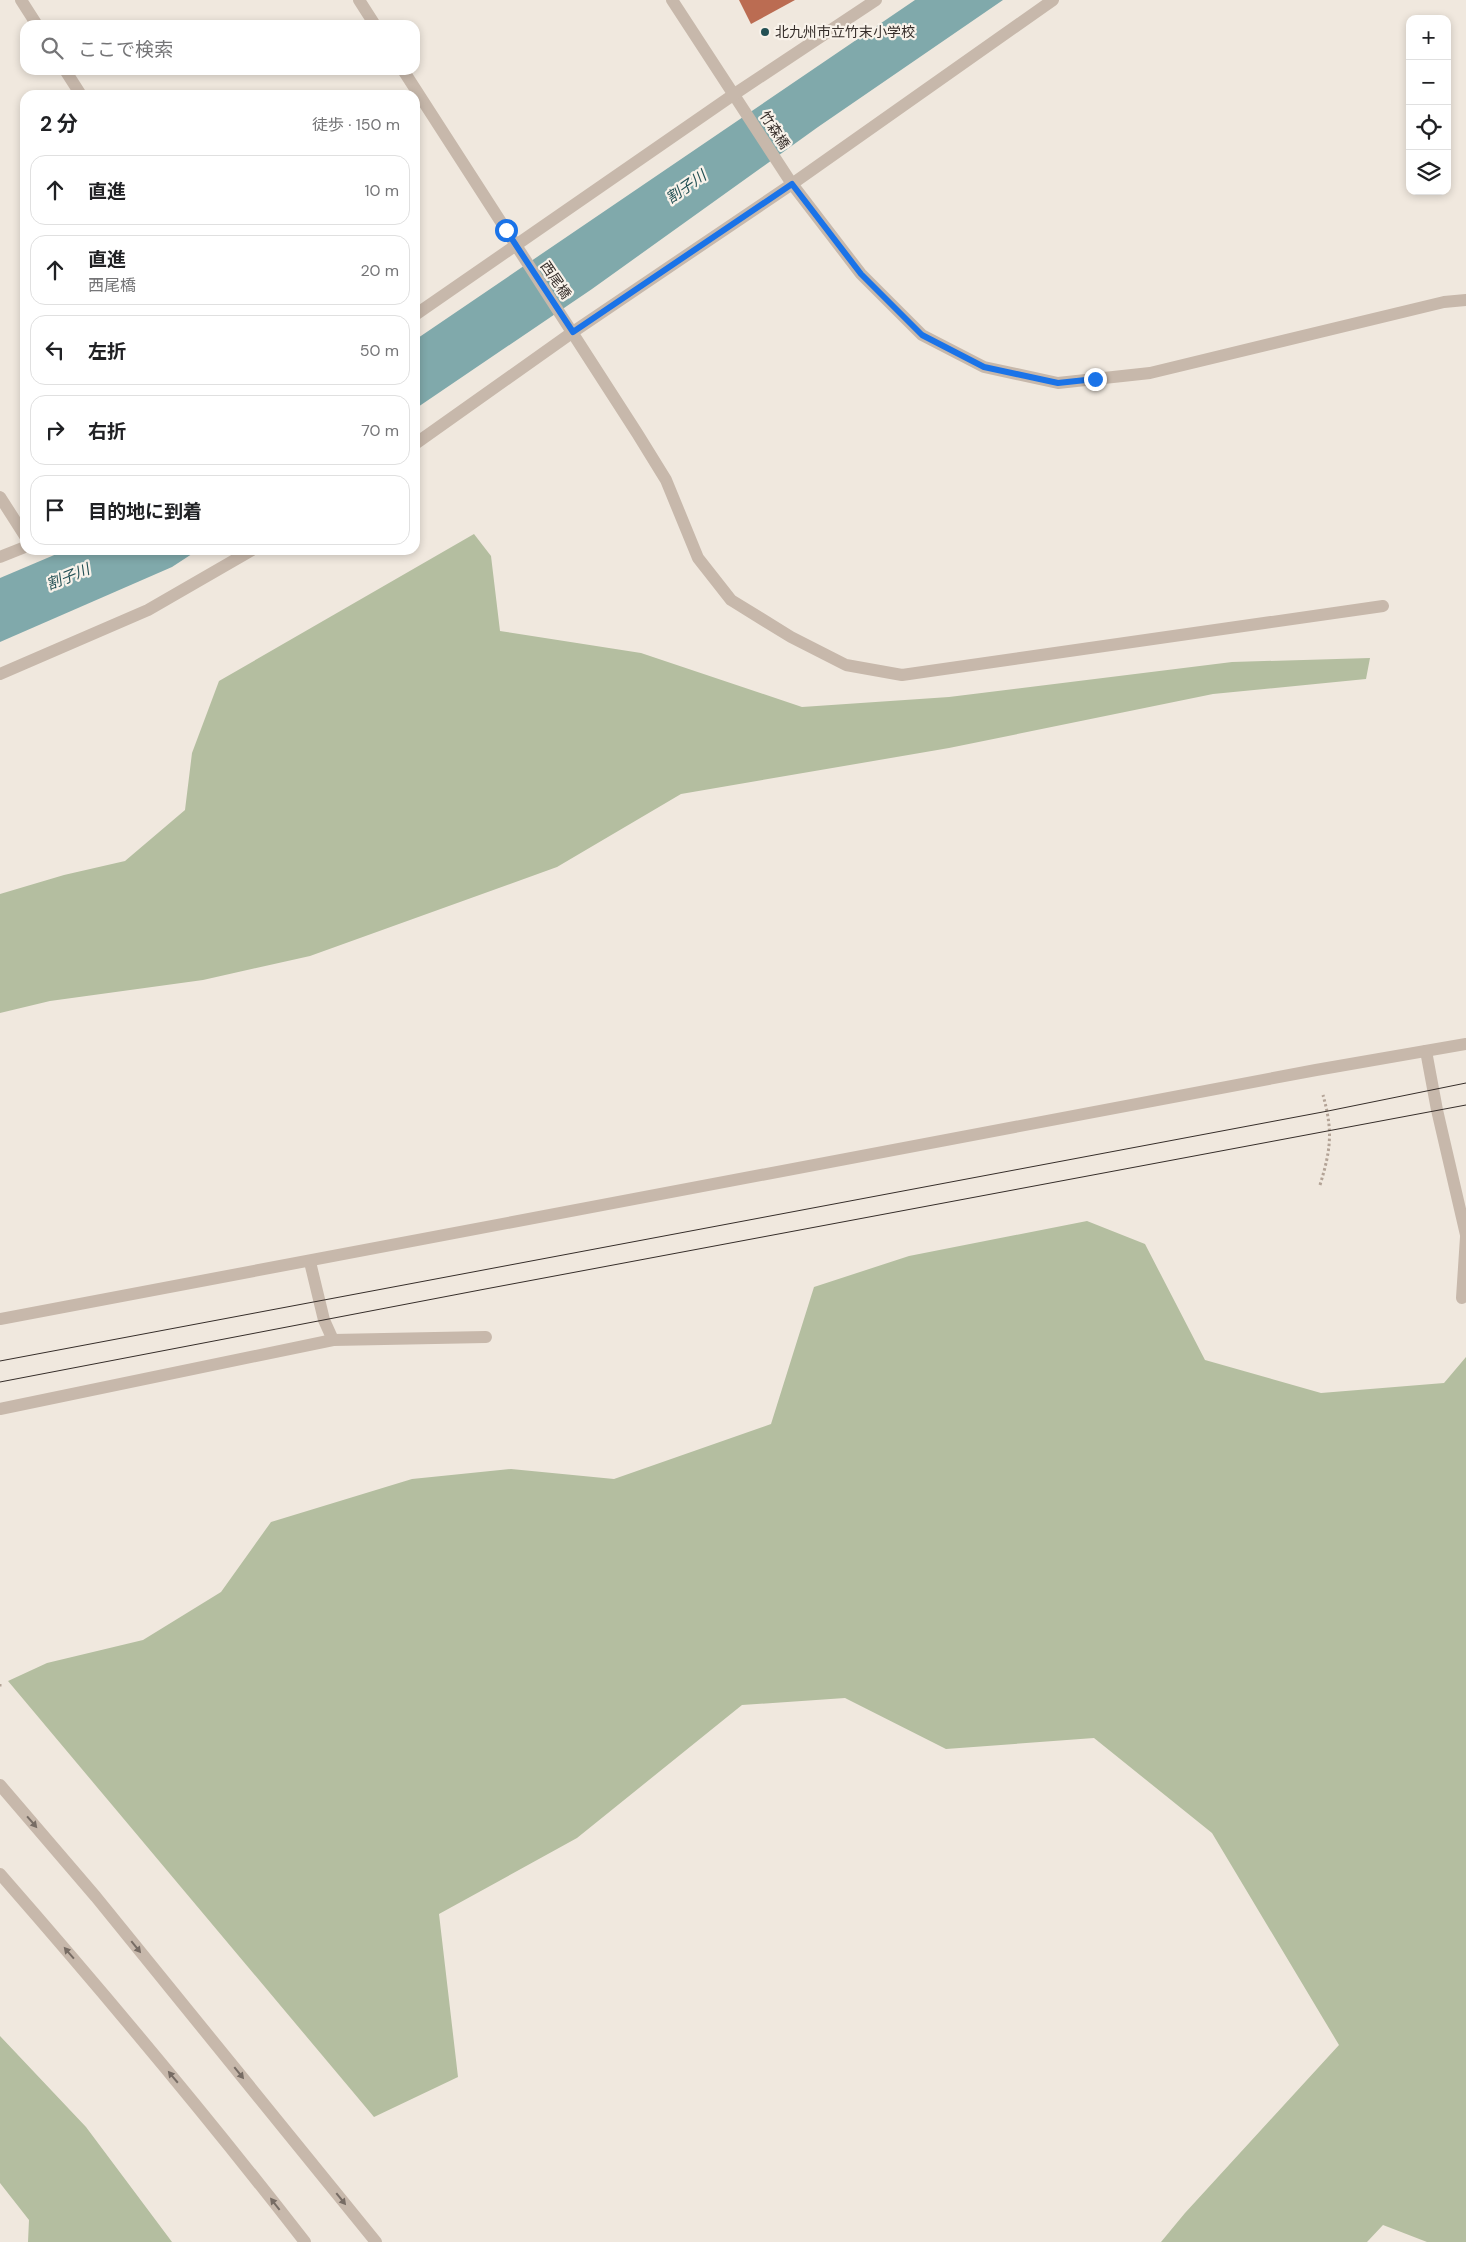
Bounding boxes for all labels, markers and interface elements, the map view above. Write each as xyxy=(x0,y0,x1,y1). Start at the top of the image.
map controls xyxy=(1406,15,1451,195)
button: + xyxy=(1406,15,1451,60)
search box xyxy=(20,20,420,75)
place label: 北九州市立竹末小学校 xyxy=(775,23,915,41)
marker: 北九州市立竹末小学校 xyxy=(759,26,771,38)
icon: search xyxy=(38,34,66,62)
text: ここで検索 xyxy=(78,37,173,62)
button: − xyxy=(1406,60,1451,105)
button: locate xyxy=(1406,105,1451,150)
street label: 竹森橋 xyxy=(756,107,794,153)
text: 2 分 xyxy=(40,110,78,138)
text: 徒歩 · 150 m xyxy=(312,114,400,135)
button: layers xyxy=(1406,150,1451,195)
water label: 割子川 xyxy=(662,165,712,208)
icon: ahead xyxy=(41,176,69,204)
text: 直進 xyxy=(88,179,126,204)
text: 10 m xyxy=(365,180,399,201)
route start xyxy=(495,219,518,242)
text: 直進 xyxy=(88,247,126,272)
icon: ahead xyxy=(41,256,69,284)
street label: 西尾橋 xyxy=(537,258,575,302)
text: 20 m xyxy=(360,260,399,281)
text: 西尾橋 xyxy=(88,275,136,296)
icon: left xyxy=(41,336,69,364)
text: 左折 xyxy=(88,339,126,364)
text: 50 m xyxy=(360,340,399,361)
route end xyxy=(1084,368,1107,391)
icon: right xyxy=(41,416,69,444)
text: 右折 xyxy=(88,419,126,444)
text: 70 m xyxy=(361,420,399,441)
icon: arrive xyxy=(41,496,69,524)
text: 目的地に到着 xyxy=(88,499,202,524)
water label: 割子川 xyxy=(43,559,94,595)
one-way arrow xyxy=(26,1816,37,1829)
one-way arrow xyxy=(131,1940,142,1953)
one-way arrow xyxy=(63,1946,74,1959)
one-way arrow xyxy=(233,2066,244,2079)
one-way arrow xyxy=(167,2071,178,2084)
one-way arrow xyxy=(336,2192,347,2205)
one-way arrow xyxy=(270,2198,281,2211)

